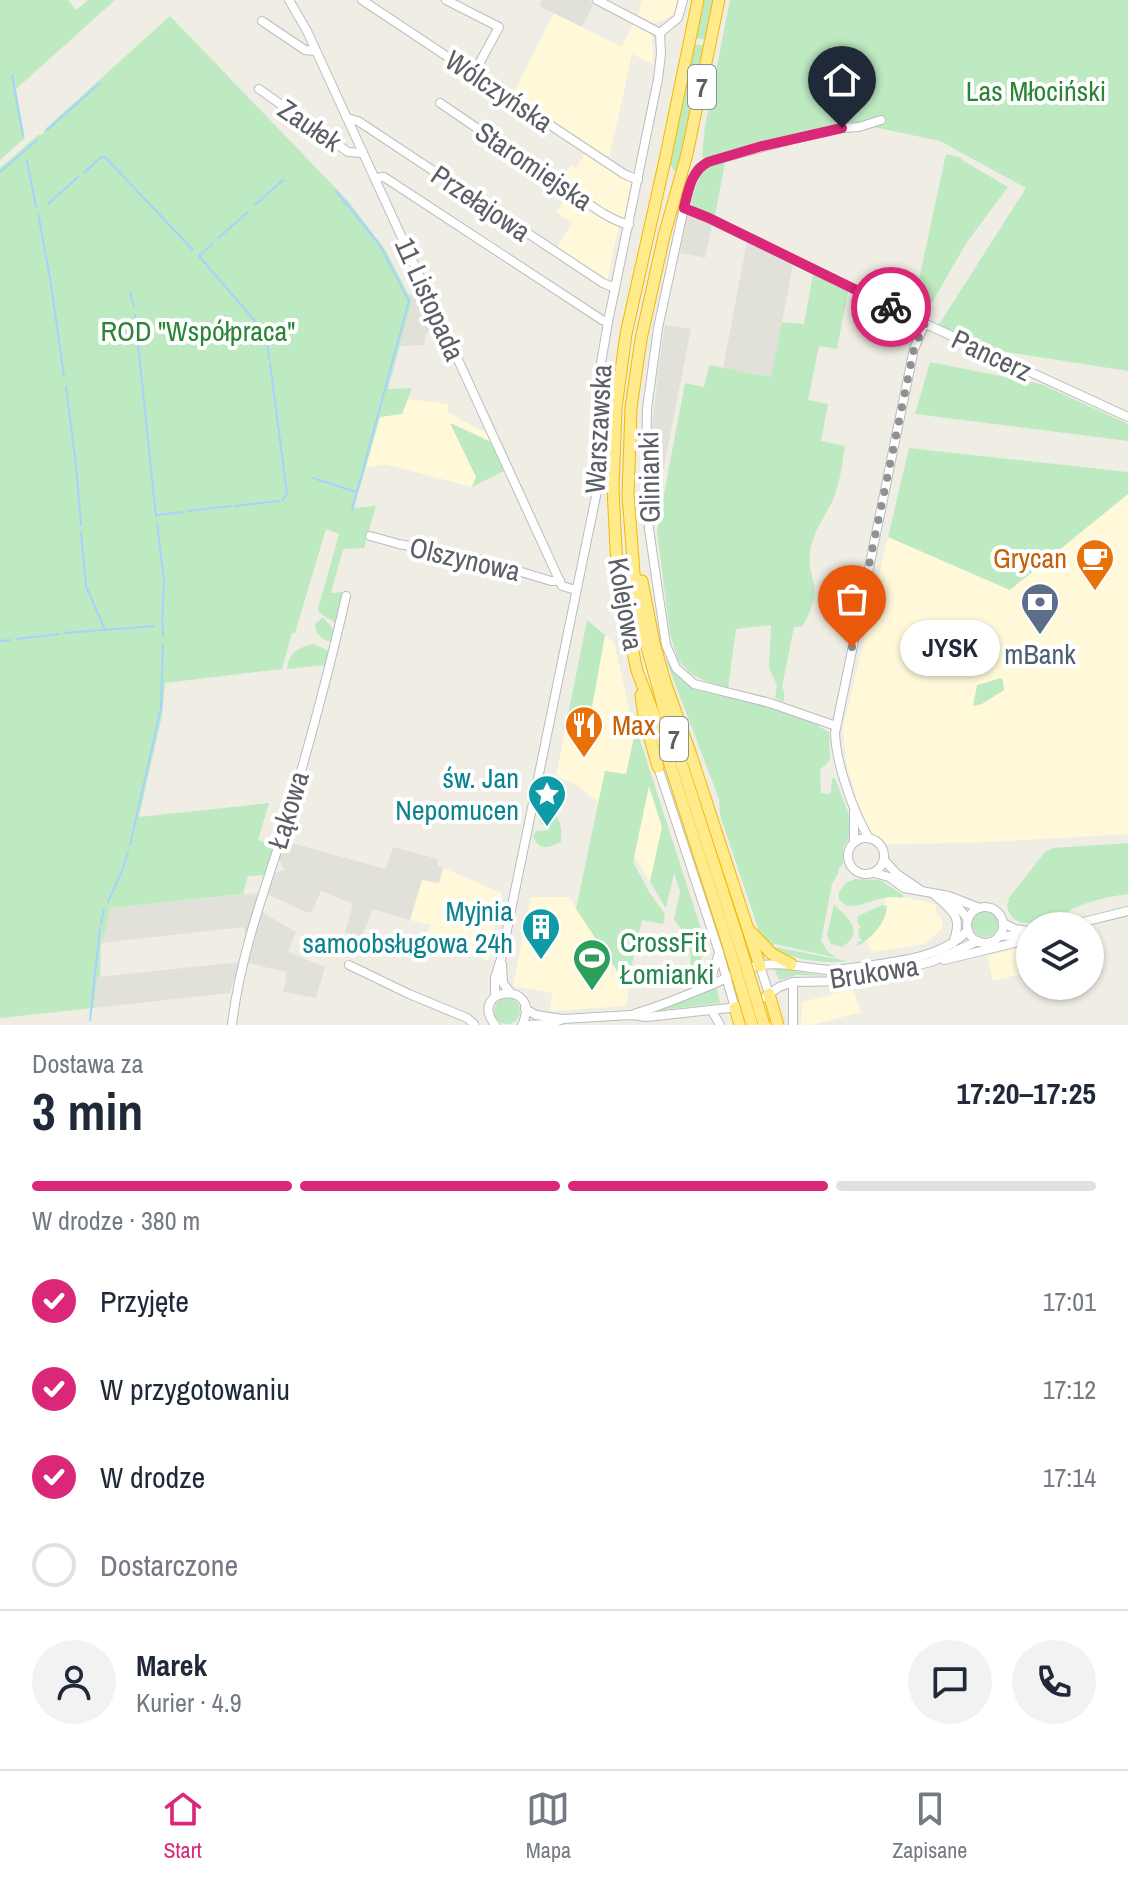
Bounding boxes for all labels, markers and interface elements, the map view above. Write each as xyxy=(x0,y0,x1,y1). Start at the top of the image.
street label: Wólczyńska xyxy=(438,41,560,141)
pin xyxy=(808,46,876,128)
icon: home xyxy=(820,58,864,102)
road number: 7 xyxy=(688,65,716,109)
park label: Las Młociński xyxy=(966,72,1106,110)
street label: Zaułek xyxy=(271,90,350,160)
street label: Staromiejska xyxy=(468,113,600,219)
street label: Przełajowa xyxy=(424,156,538,250)
street label: 11 Listopada xyxy=(386,231,474,367)
courier xyxy=(851,267,931,347)
icon: bike xyxy=(869,285,913,329)
park label: ROD "Współpraca" xyxy=(101,312,295,350)
street label: Pancerz xyxy=(946,320,1038,390)
street label: Warszawska xyxy=(576,363,620,495)
street label: Glinianki xyxy=(629,431,669,523)
street label: Olszynowa xyxy=(406,528,524,590)
cafe icon: Grycan xyxy=(1074,537,1116,592)
place label: Grycan xyxy=(993,539,1067,577)
street label: Kolejowa xyxy=(599,555,653,653)
pin xyxy=(818,565,886,647)
icon: bag xyxy=(830,577,874,621)
bank icon: mBank xyxy=(1019,581,1061,636)
callout: JYSK xyxy=(900,619,1000,675)
text: JYSK xyxy=(922,630,978,665)
place label: mBank xyxy=(1004,635,1076,673)
restaurant icon: Max xyxy=(563,704,605,759)
place label: Max xyxy=(612,706,656,744)
road number: 7 xyxy=(660,717,688,761)
place label: św. Jan Nepomucen xyxy=(395,759,519,829)
street label: Łąkowa xyxy=(258,766,318,853)
place icon: św. Jan Nepomucen xyxy=(526,773,568,828)
place label: Myjnia samoobsługowa 24h xyxy=(302,892,513,962)
building icon: Myjnia samoobsługowa 24h xyxy=(520,906,562,961)
map controls xyxy=(1016,912,1104,1000)
button: layers xyxy=(1016,912,1104,1000)
place label: CrossFit Łomianki xyxy=(620,923,714,993)
sports icon: CrossFit Łomianki xyxy=(571,937,613,992)
street label: Brukowa xyxy=(827,946,921,998)
text: Dostawa za xyxy=(32,1046,143,1081)
text: 17:20–17:25 xyxy=(957,1073,1096,1113)
text: 3 min xyxy=(32,1076,143,1146)
text: W drodze · 380 m xyxy=(32,1203,200,1238)
icon: check xyxy=(32,1279,76,1323)
text: Przyjęte xyxy=(100,1281,189,1321)
text: 17:01 xyxy=(1043,1284,1096,1319)
icon: check xyxy=(32,1367,76,1411)
text: W przygotowaniu xyxy=(100,1369,290,1409)
text: 17:12 xyxy=(1043,1372,1096,1407)
icon: check xyxy=(32,1455,76,1499)
text: W drodze xyxy=(100,1457,205,1497)
text: 17:14 xyxy=(1043,1460,1096,1495)
text: Dostarczone xyxy=(100,1545,238,1585)
button: person xyxy=(32,1640,116,1724)
button: chat xyxy=(908,1640,992,1724)
button: phone xyxy=(1012,1640,1096,1724)
text: Marek xyxy=(136,1645,207,1685)
text: Kurier · 4.9 xyxy=(136,1685,241,1720)
tab: Start xyxy=(161,1787,205,1865)
tab: Mapa xyxy=(526,1787,571,1865)
tab: Zapisane xyxy=(892,1787,967,1865)

